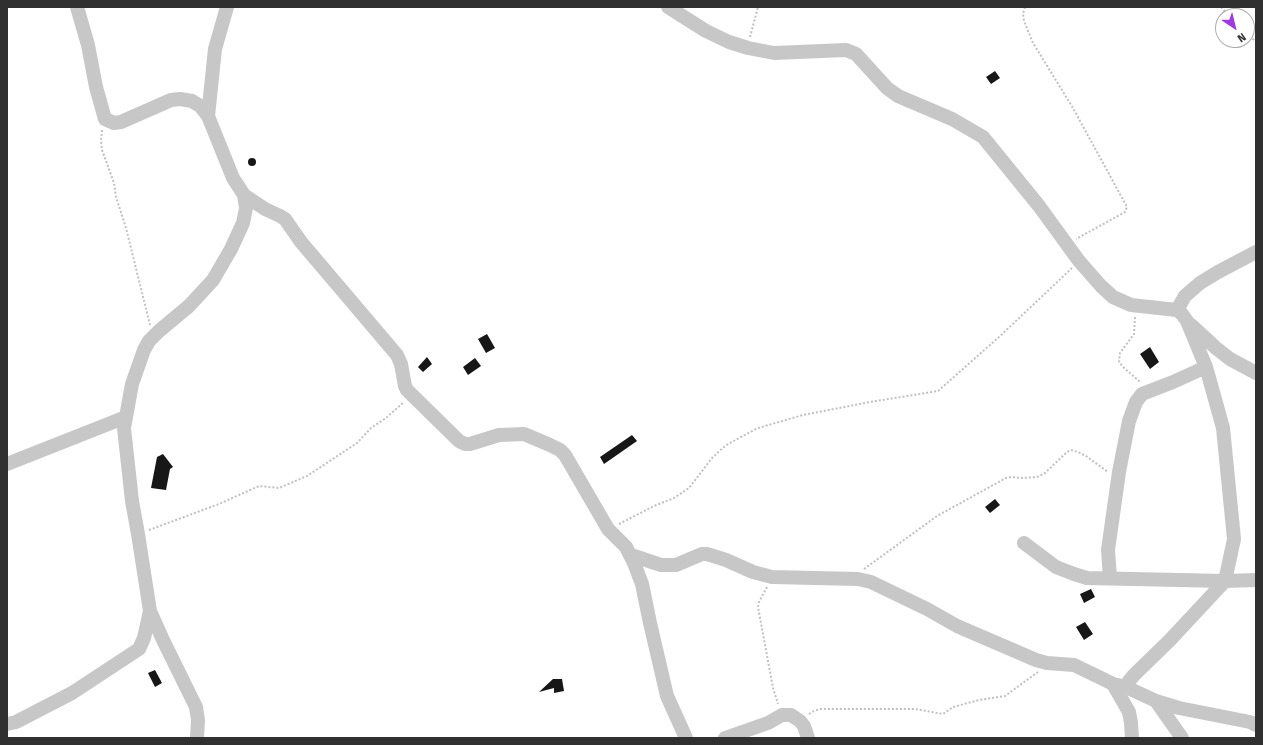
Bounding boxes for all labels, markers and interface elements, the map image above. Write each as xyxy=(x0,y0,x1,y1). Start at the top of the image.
north arrow xyxy=(1215,8,1255,48)
text: N xyxy=(1235,30,1248,45)

